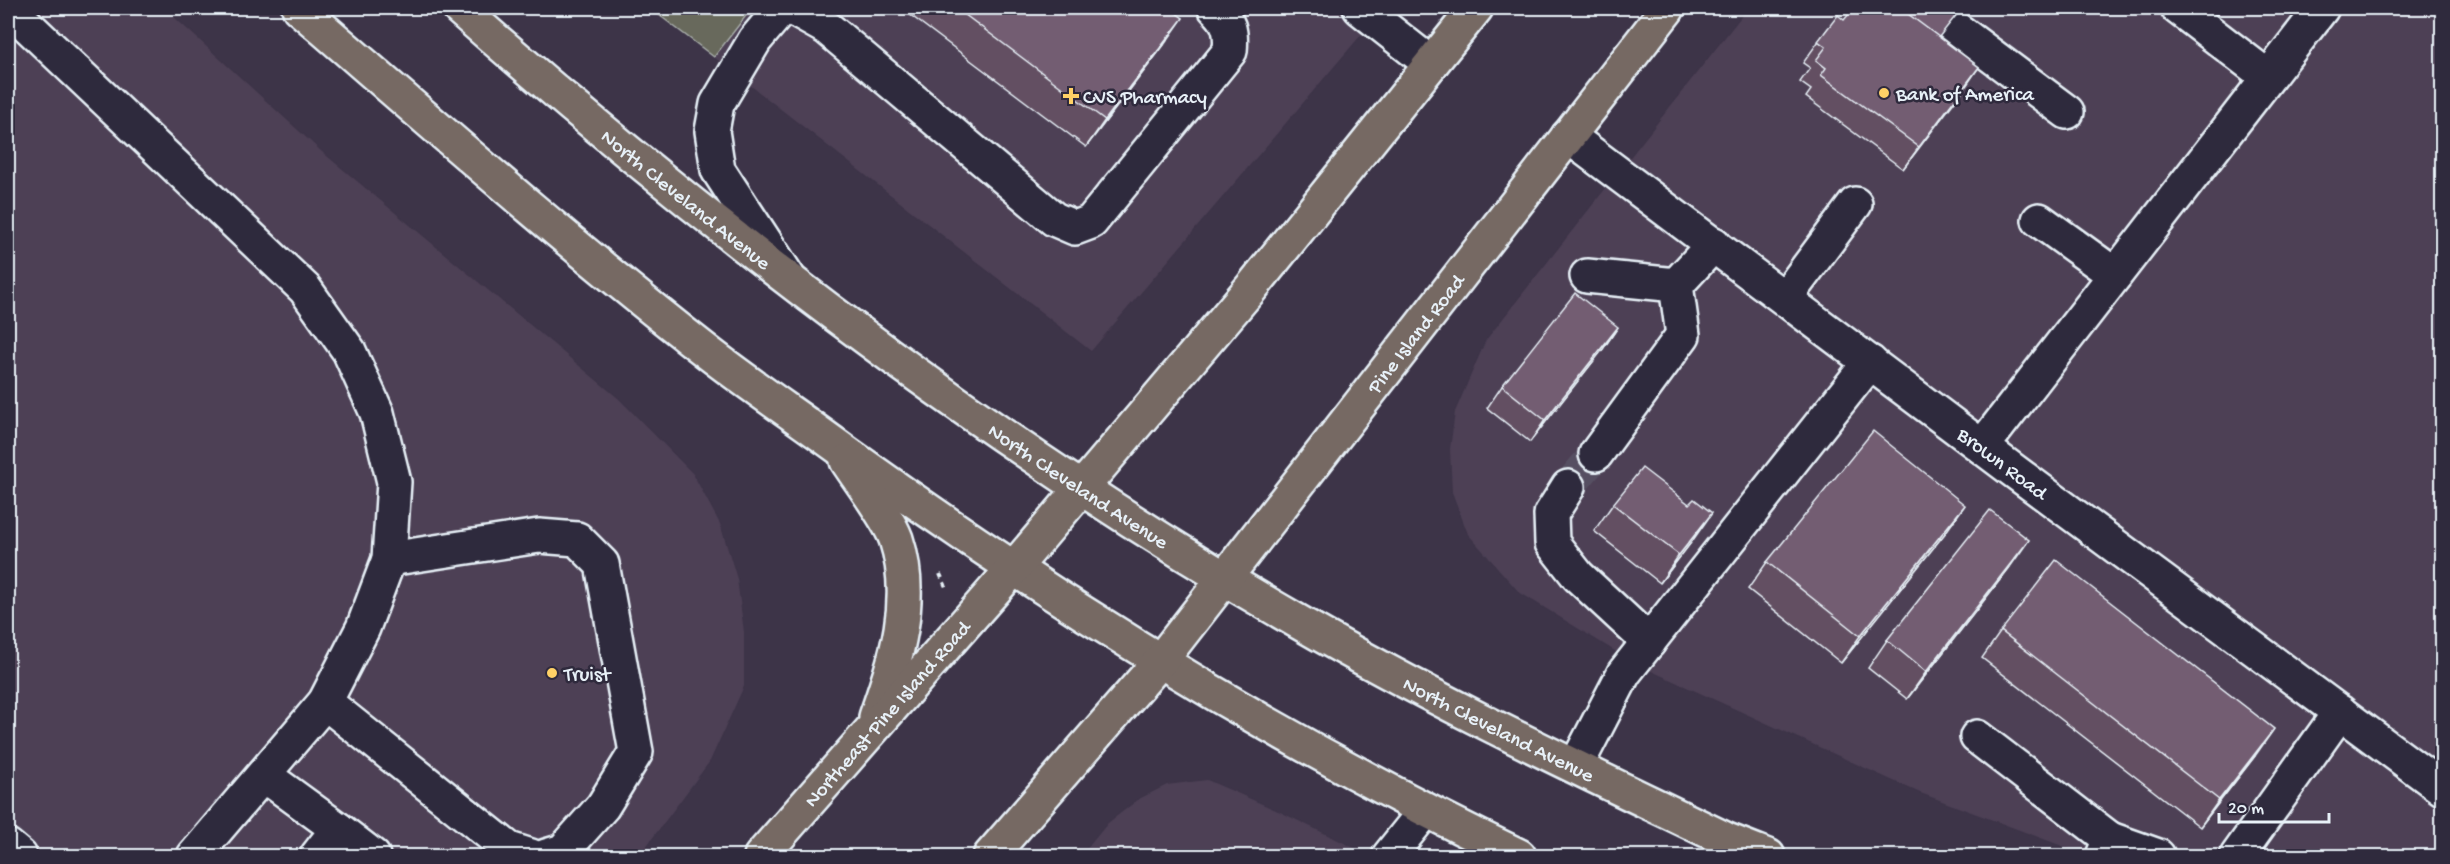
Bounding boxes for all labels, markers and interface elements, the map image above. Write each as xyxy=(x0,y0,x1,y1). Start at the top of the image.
place label: Bank of America xyxy=(1895,84,2035,109)
marker: Bank of America xyxy=(1877,86,1891,100)
place label: CVS Pharmacy xyxy=(1083,87,1207,112)
marker: CVS Pharmacy xyxy=(1064,89,1078,103)
street label: North Cleveland Avenue xyxy=(594,126,775,278)
street label: Pine Island Road xyxy=(1363,269,1473,401)
street label: North Cleveland Avenue xyxy=(982,420,1173,557)
street label: Brown Road xyxy=(1950,423,2052,508)
street label: Northeast Pine Island Road xyxy=(800,616,979,814)
place label: Truist xyxy=(563,664,613,689)
marker: Truist xyxy=(545,666,559,680)
street label: North Cleveland Avenue xyxy=(1398,673,1598,791)
scale bar xyxy=(2219,786,2328,824)
text: 20 m xyxy=(2228,799,2264,820)

